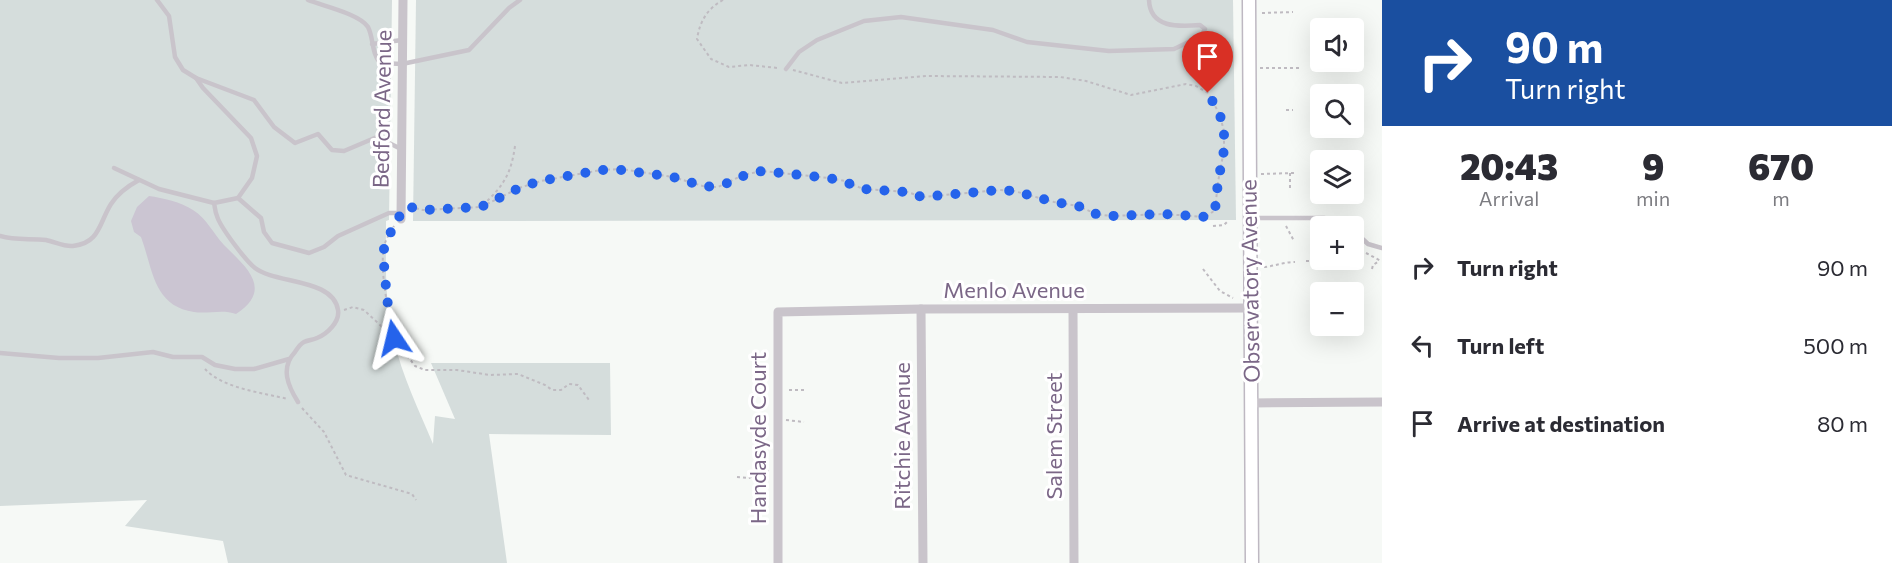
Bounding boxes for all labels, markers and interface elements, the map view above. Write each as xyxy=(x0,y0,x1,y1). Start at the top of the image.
map controls xyxy=(1310,18,1364,336)
button: sound xyxy=(1310,18,1364,72)
text: 90 m xyxy=(1505,20,1604,72)
icon: right xyxy=(1406,24,1484,102)
street label: Bedford Avenue xyxy=(367,30,396,188)
pin xyxy=(1182,31,1233,93)
icon: arrive xyxy=(1191,40,1224,73)
text: Turn right xyxy=(1505,72,1625,105)
button: search xyxy=(1310,84,1364,138)
text: 20:43 xyxy=(1460,143,1558,187)
text: 9 xyxy=(1642,143,1664,187)
text: 670 xyxy=(1748,143,1814,187)
button: layers xyxy=(1310,150,1364,204)
street label: Observatory Avenue xyxy=(1234,179,1265,383)
text: Arrival xyxy=(1479,186,1539,210)
text: min xyxy=(1636,186,1670,210)
text: m xyxy=(1772,186,1790,210)
button: + xyxy=(1310,216,1364,270)
icon: right xyxy=(1406,251,1439,284)
text: Turn right xyxy=(1457,254,1558,281)
text: 90 m xyxy=(1817,254,1868,281)
street label: Menlo Avenue xyxy=(943,276,1085,303)
button: − xyxy=(1310,282,1364,336)
position arrow xyxy=(362,306,426,370)
icon: left xyxy=(1406,329,1439,362)
text: Turn left xyxy=(1457,332,1544,359)
text: 500 m xyxy=(1803,332,1868,359)
street label: Handasyde Court xyxy=(744,352,771,524)
street label: Ritchie Avenue xyxy=(888,362,915,510)
street label: Salem Street xyxy=(1040,372,1067,500)
icon: arrive xyxy=(1406,407,1439,440)
text: Arrive at destination xyxy=(1457,410,1665,437)
text: 80 m xyxy=(1817,410,1868,437)

